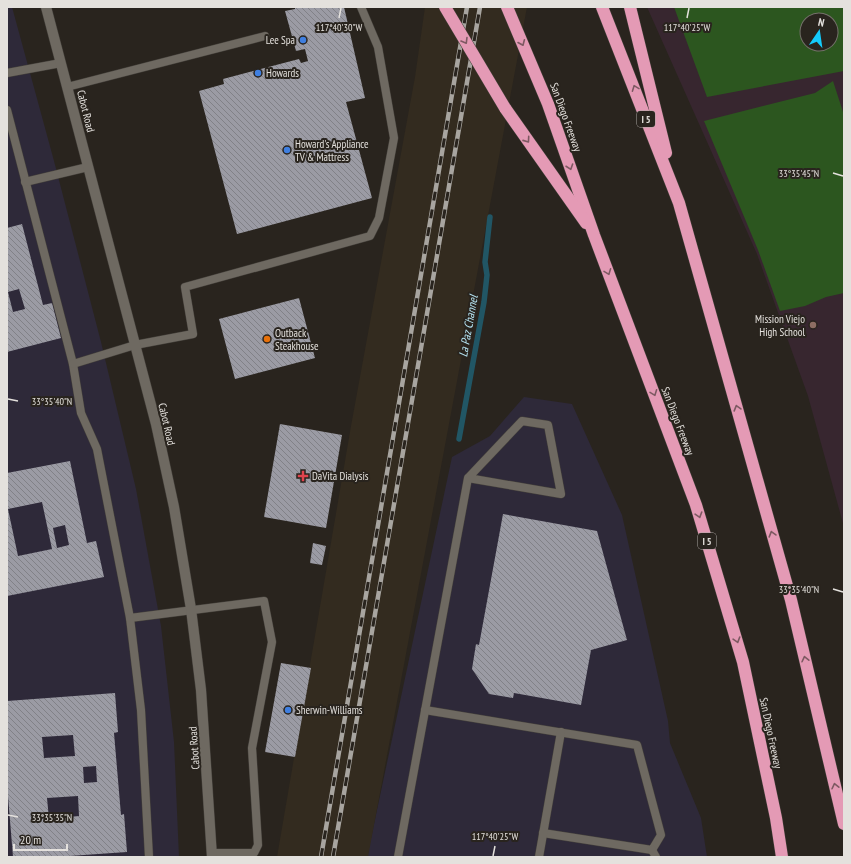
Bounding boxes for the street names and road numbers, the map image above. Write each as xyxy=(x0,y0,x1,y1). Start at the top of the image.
street label: San Diego Freeway xyxy=(547,81,585,154)
street label: Cabot Road xyxy=(74,88,98,134)
road number: I 5 xyxy=(637,111,655,127)
street label: San Diego Freeway xyxy=(659,385,698,458)
street label: Cabot Road xyxy=(155,401,179,447)
road number: I 5 xyxy=(698,533,716,549)
street label: San Diego Freeway xyxy=(757,696,786,771)
street label: Cabot Road xyxy=(186,726,202,770)

